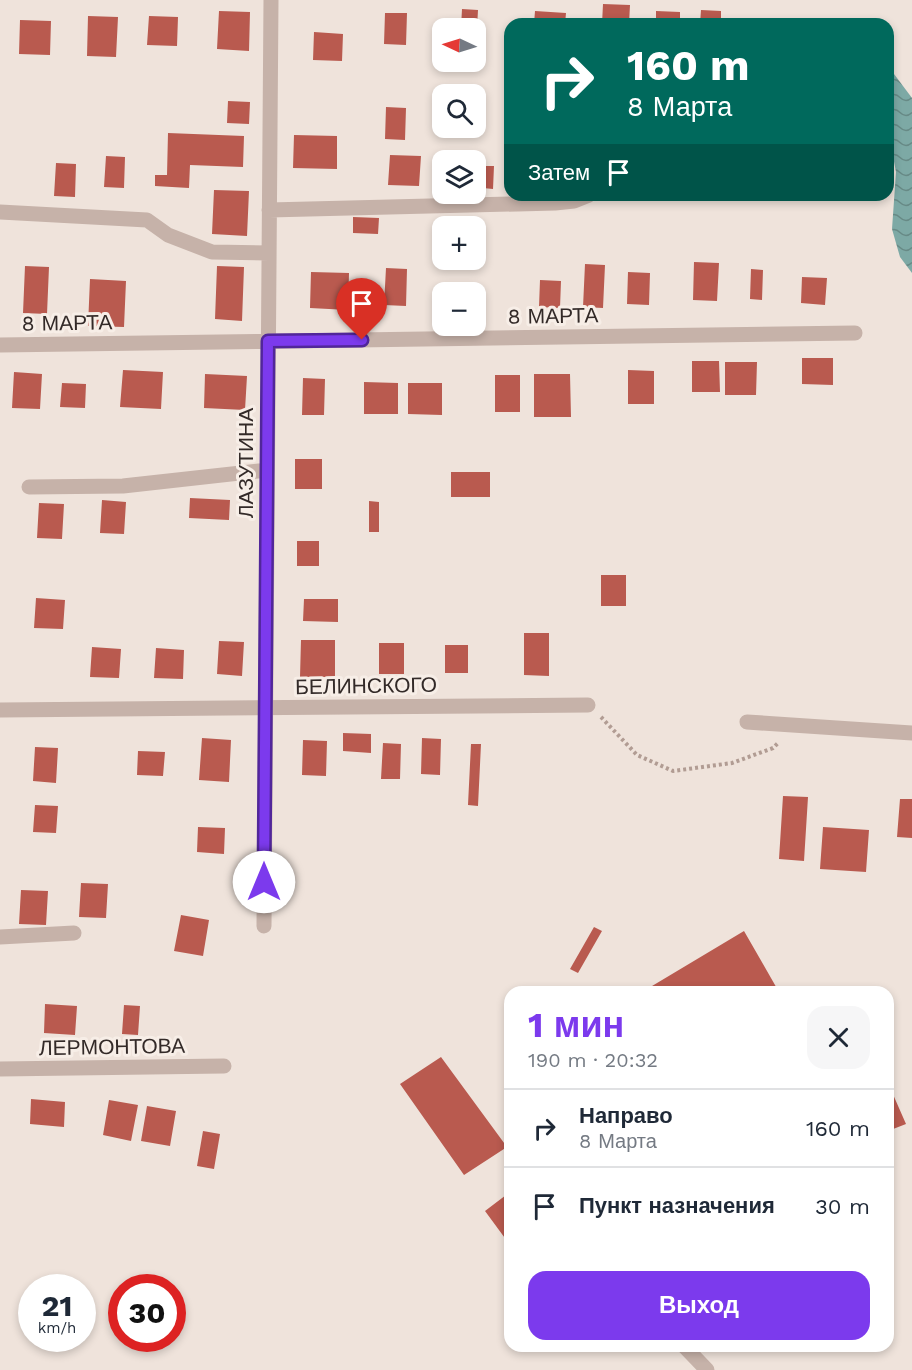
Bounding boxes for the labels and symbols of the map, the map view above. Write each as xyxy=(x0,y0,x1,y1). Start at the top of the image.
north arrow xyxy=(432,18,486,72)
pin xyxy=(336,278,387,340)
street label: 8 МАРТА xyxy=(507,302,599,329)
street label: 8 МАРТА xyxy=(21,309,113,336)
street label: ЛАЗУТИНА xyxy=(233,408,258,518)
street label: БЕЛИНСКОГО xyxy=(295,672,437,699)
position arrow xyxy=(232,850,296,914)
street label: ЛЕРМОНТОВА xyxy=(39,1033,185,1060)
speed limit sign: 30 xyxy=(108,1274,186,1352)

